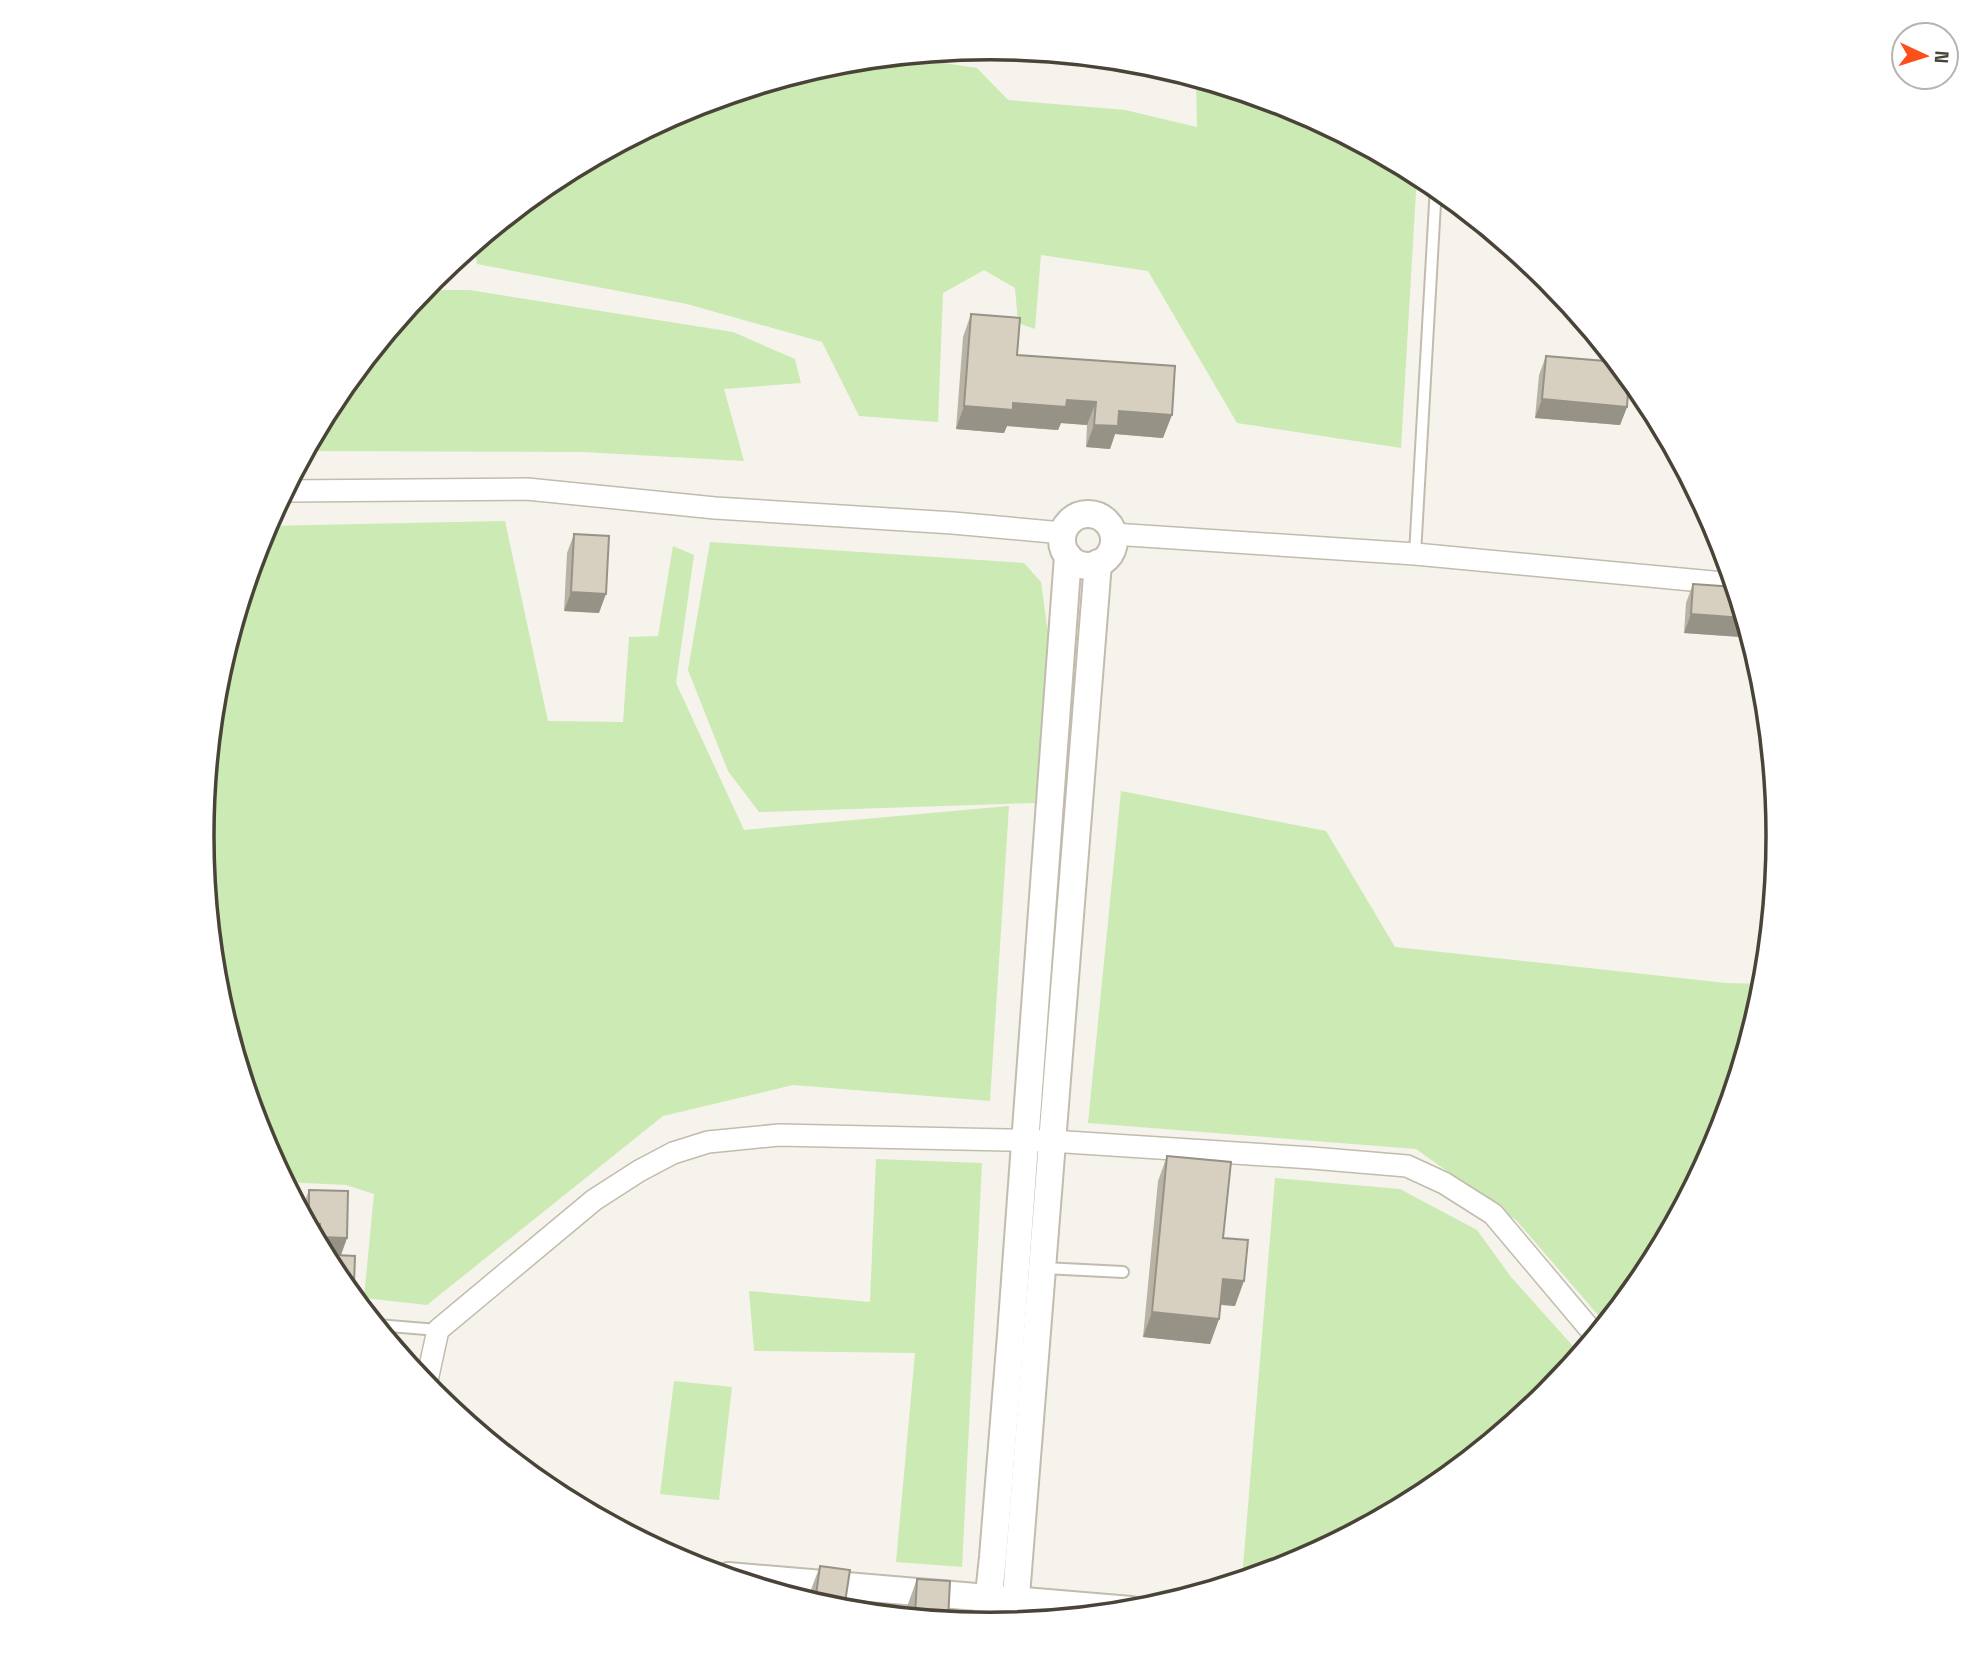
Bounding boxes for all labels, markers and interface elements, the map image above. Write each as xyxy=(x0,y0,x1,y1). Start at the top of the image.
north arrow xyxy=(1890,21,1960,91)
text: N xyxy=(1929,50,1954,64)

